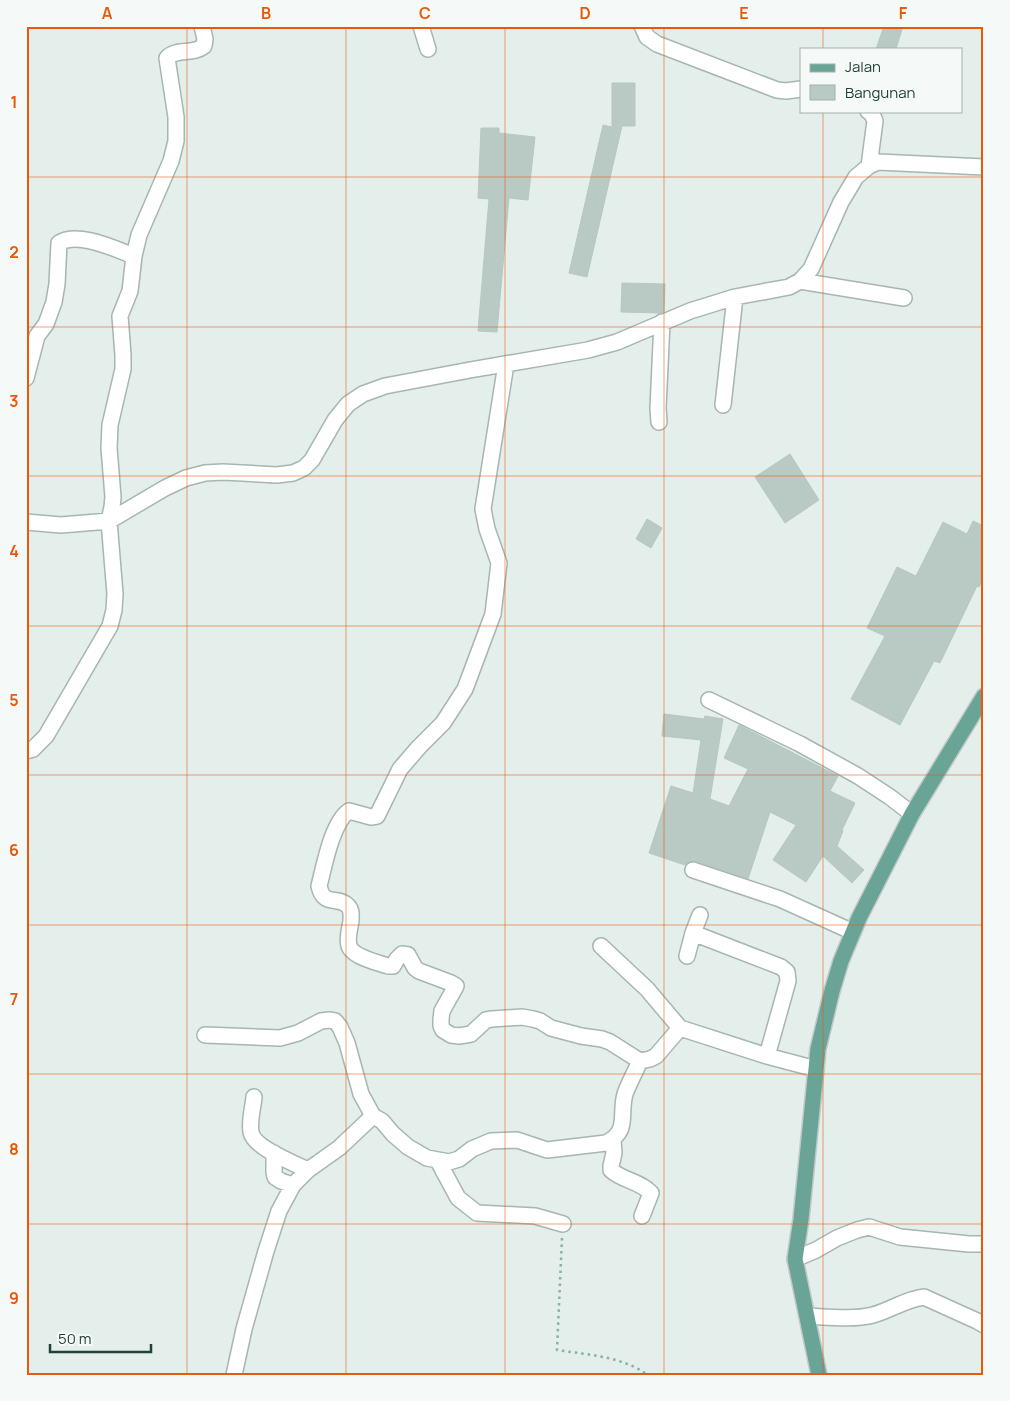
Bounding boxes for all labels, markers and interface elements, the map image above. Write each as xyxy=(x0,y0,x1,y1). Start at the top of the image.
text: A xyxy=(102,2,113,24)
text: B xyxy=(261,2,271,24)
text: C xyxy=(419,2,431,24)
text: D xyxy=(579,2,591,24)
text: E xyxy=(739,2,749,24)
text: F xyxy=(899,2,908,24)
legend xyxy=(800,48,962,112)
text: Jalan xyxy=(845,56,881,77)
text: Bangunan xyxy=(845,82,915,103)
text: 1 xyxy=(10,91,18,113)
text: 2 xyxy=(9,241,19,263)
text: 3 xyxy=(9,390,19,412)
text: 4 xyxy=(9,540,19,562)
text: 5 xyxy=(9,689,19,711)
text: 6 xyxy=(9,839,19,861)
text: 7 xyxy=(10,988,18,1010)
text: 8 xyxy=(9,1138,19,1160)
text: 9 xyxy=(9,1287,19,1309)
scale bar xyxy=(50,1321,151,1353)
text: 50 m xyxy=(58,1328,92,1349)

